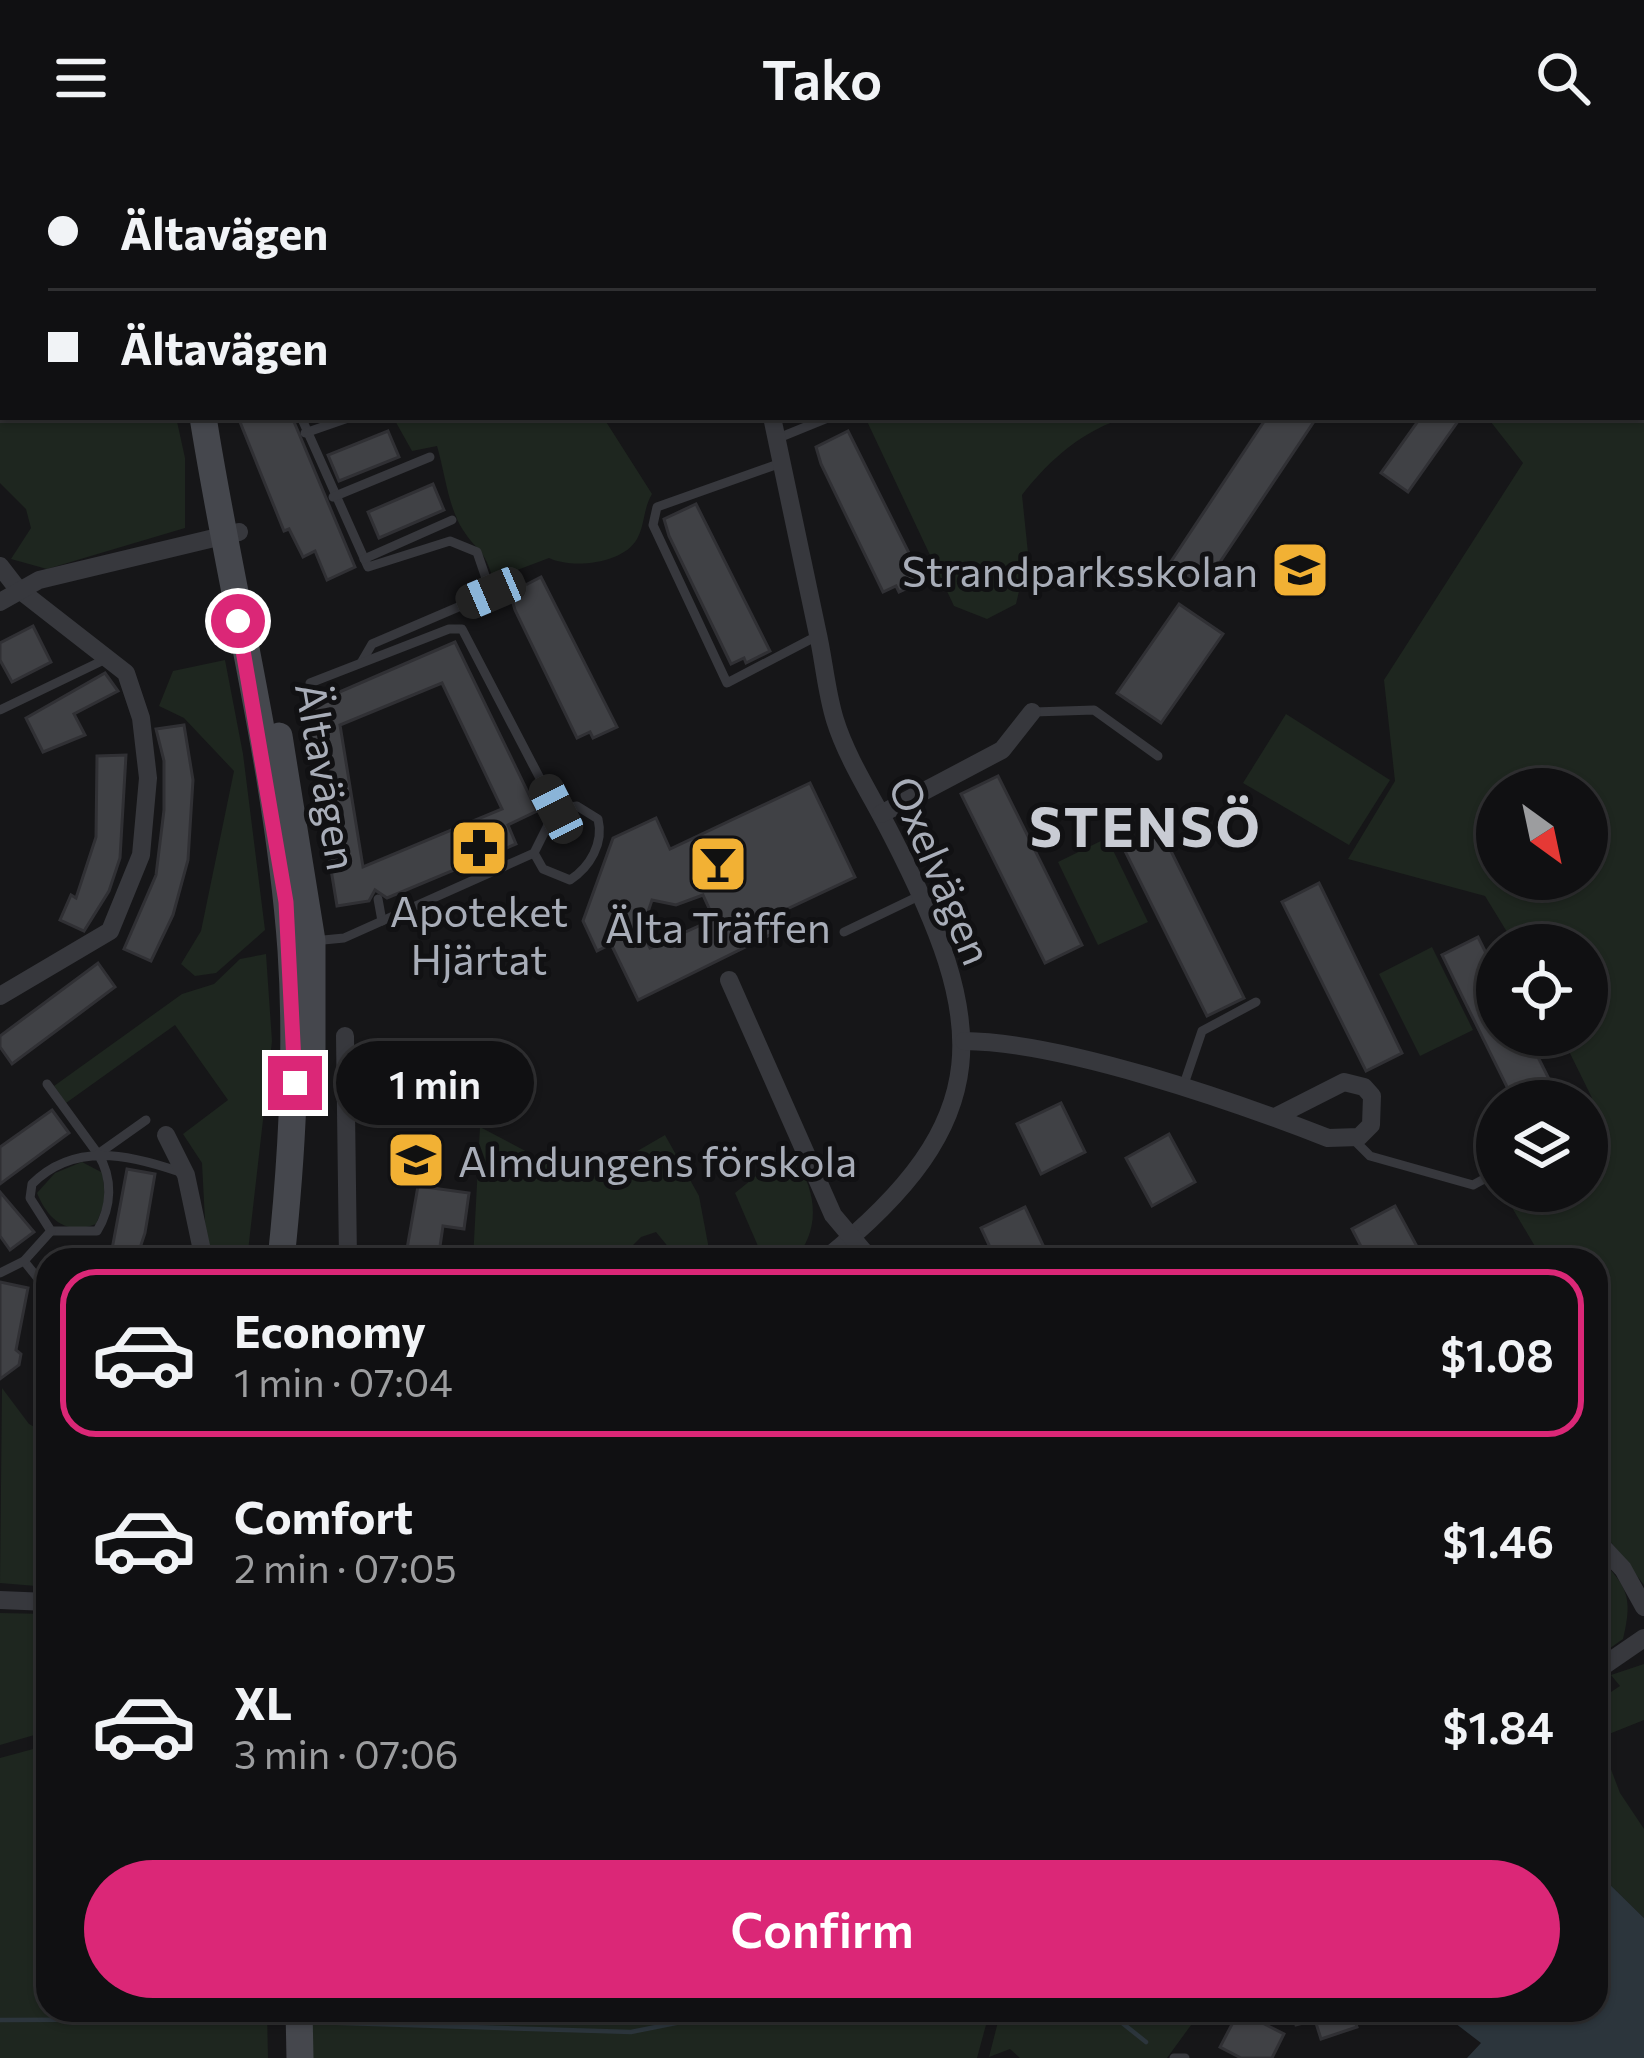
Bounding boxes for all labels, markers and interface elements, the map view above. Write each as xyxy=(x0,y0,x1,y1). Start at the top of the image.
icon: menu xyxy=(48,45,114,111)
text: Tako xyxy=(762,45,882,111)
icon: search xyxy=(1530,45,1596,111)
text: Ältavägen xyxy=(120,204,328,259)
text: Ältavägen xyxy=(120,319,328,374)
school or university icon: Strandparksskolan xyxy=(1269,539,1331,601)
place label: Strandparksskolan xyxy=(902,544,1258,596)
car xyxy=(451,562,531,624)
route start xyxy=(211,594,265,648)
street label: Ältavägen xyxy=(286,678,370,874)
street label: Oxelvägen xyxy=(879,768,1005,972)
north arrow xyxy=(1476,768,1608,900)
map controls xyxy=(1476,768,1608,1212)
car xyxy=(524,769,588,849)
district label: STENSÖ xyxy=(1029,792,1263,858)
pharmacy icon: Apoteket Hjärtat xyxy=(448,817,510,879)
bar icon: Älta Träffen xyxy=(687,833,749,895)
place label: Apoteket Hjärtat xyxy=(390,884,568,984)
place label: Älta Träffen xyxy=(605,900,831,952)
button: locate xyxy=(1476,924,1608,1056)
callout: 1 min xyxy=(337,1041,535,1125)
route end xyxy=(268,1056,322,1110)
text: 1 min xyxy=(389,1059,481,1107)
button: layers xyxy=(1476,1080,1608,1212)
school or university icon: Almdungens förskola xyxy=(385,1129,447,1191)
place label: Almdungens förskola xyxy=(458,1134,857,1186)
icon: car xyxy=(90,1299,198,1407)
text: Economy xyxy=(234,1302,426,1357)
text: $1.08 xyxy=(1440,1326,1554,1381)
text: 1 min · 07:04 xyxy=(234,1357,453,1405)
icon: car xyxy=(90,1485,198,1593)
text: Comfort xyxy=(234,1488,413,1543)
text: $1.46 xyxy=(1442,1512,1554,1567)
text: 2 min · 07:05 xyxy=(234,1543,457,1591)
icon: car xyxy=(90,1671,198,1779)
text: XL xyxy=(234,1674,292,1729)
text: $1.84 xyxy=(1442,1698,1554,1753)
text: 3 min · 07:06 xyxy=(234,1729,458,1777)
button: Confirm xyxy=(84,1860,1560,1998)

